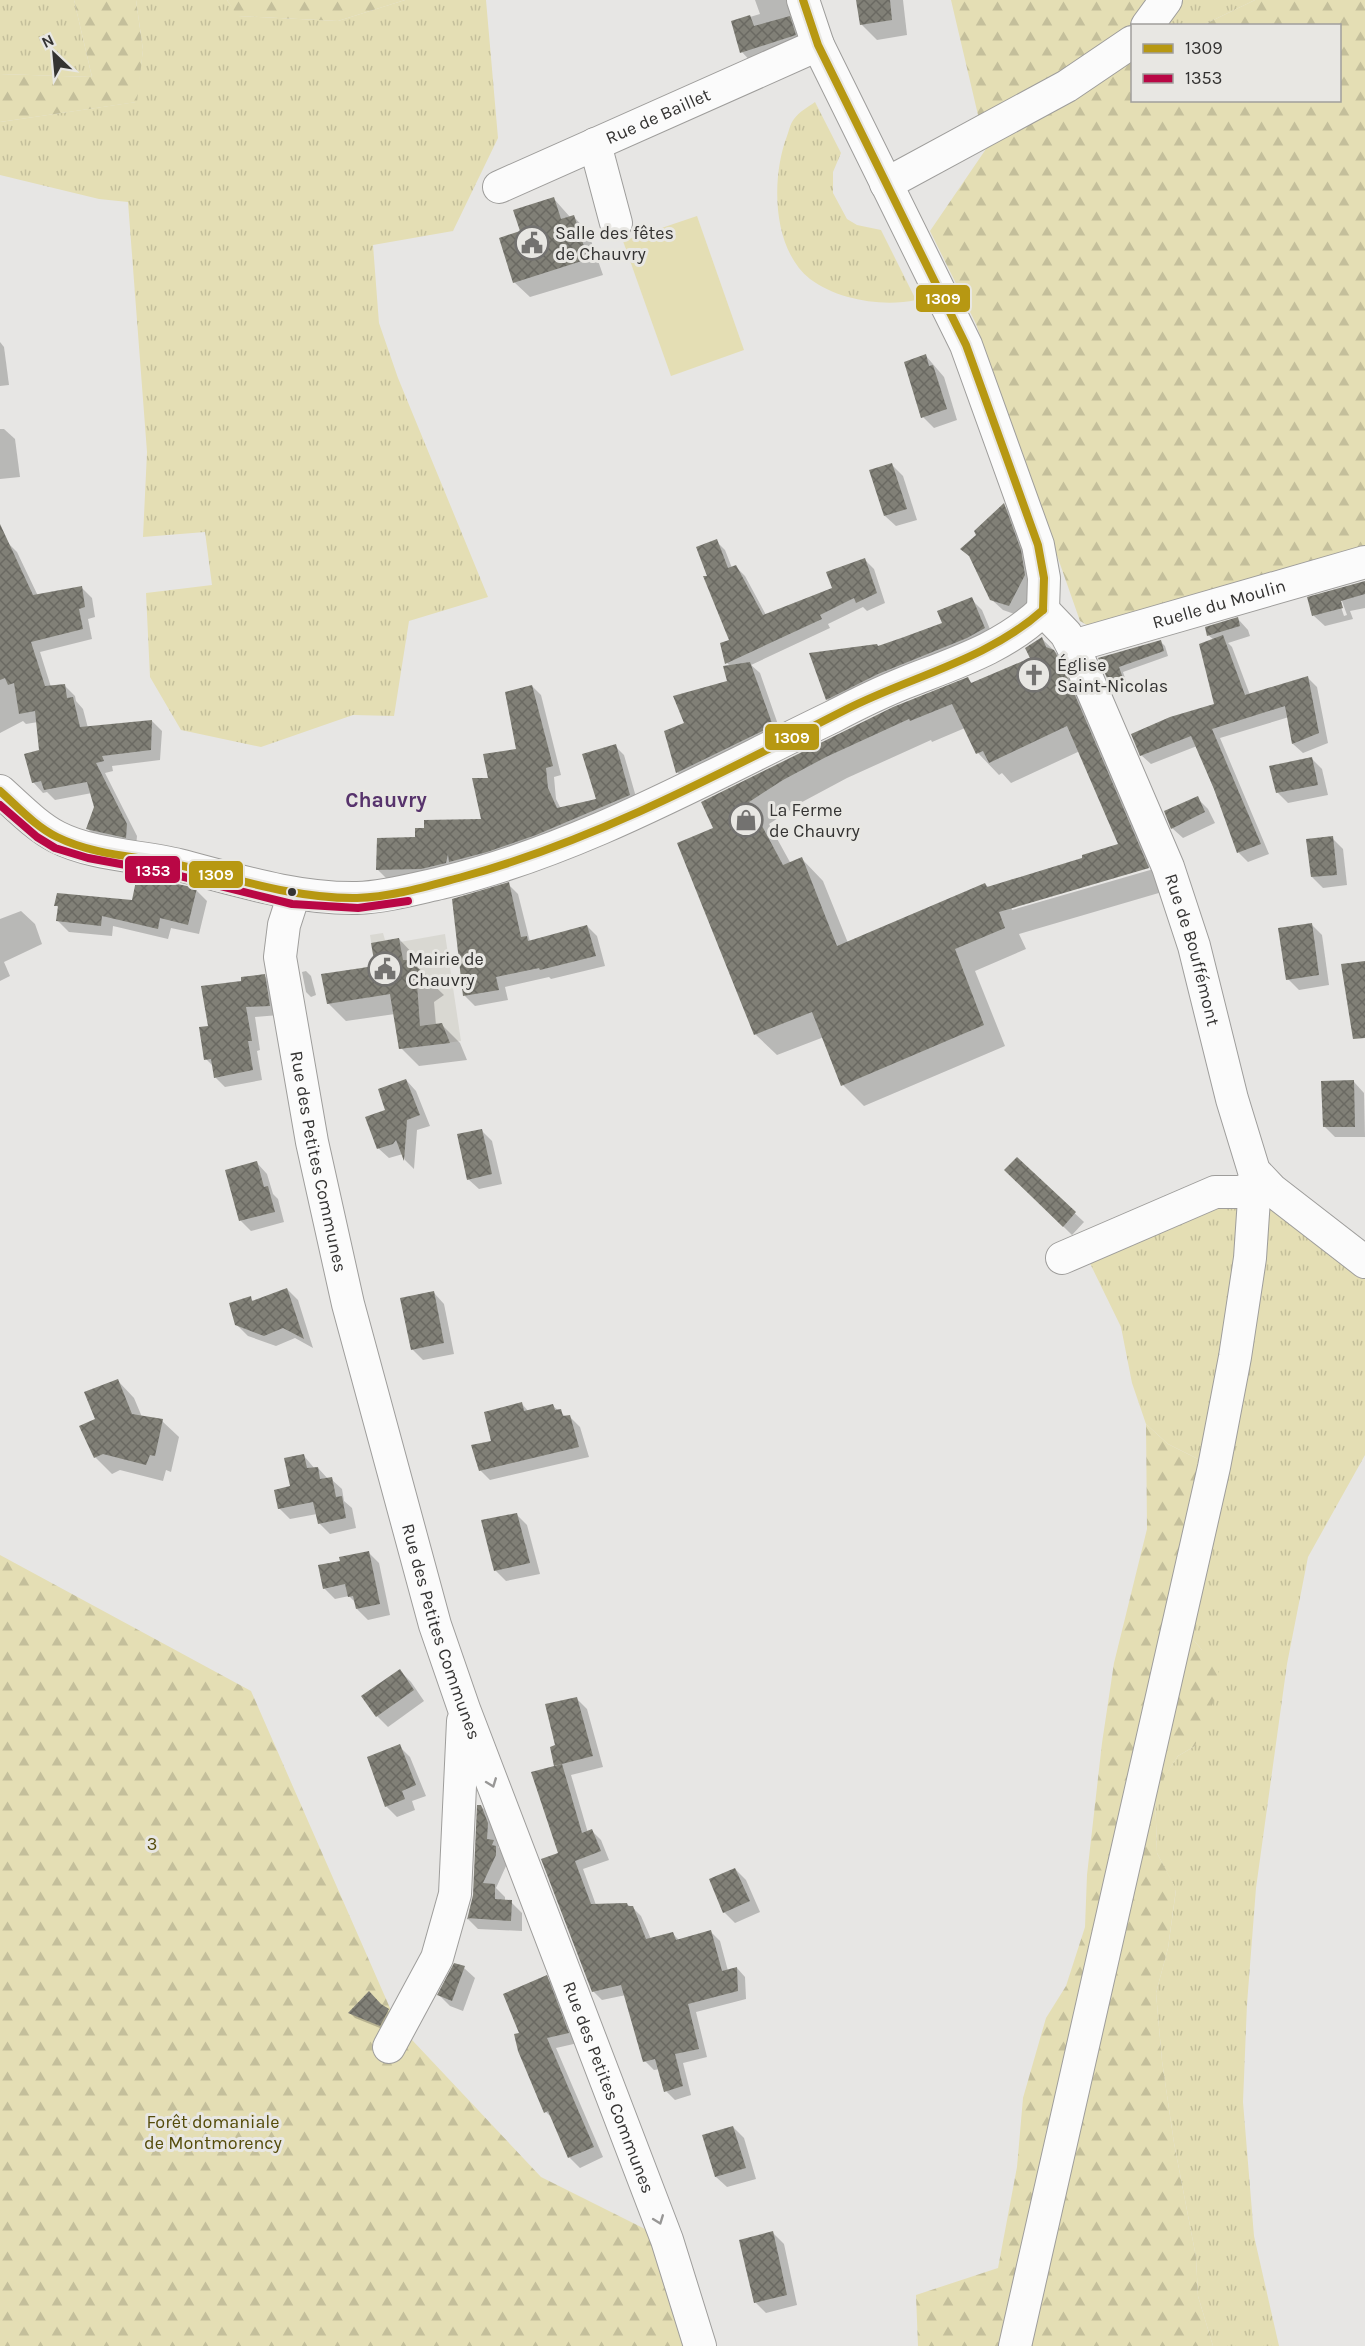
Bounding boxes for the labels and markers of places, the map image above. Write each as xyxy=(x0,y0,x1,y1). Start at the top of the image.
place label: Salle des fêtes de Chauvry xyxy=(555,222,674,265)
public building icon: Salle des fêtes de Chauvry xyxy=(514,225,550,261)
place label: Église Saint-Nicolas xyxy=(1057,653,1168,697)
church icon: Église Saint-Nicolas xyxy=(1016,657,1052,693)
place label: La Ferme de Chauvry xyxy=(769,799,860,842)
shop icon: La Ferme de Chauvry xyxy=(728,802,764,838)
unlabelled marker xyxy=(286,886,298,898)
place label: Mairie de Chauvry xyxy=(408,948,484,991)
public building icon: Mairie de Chauvry xyxy=(367,951,403,987)

